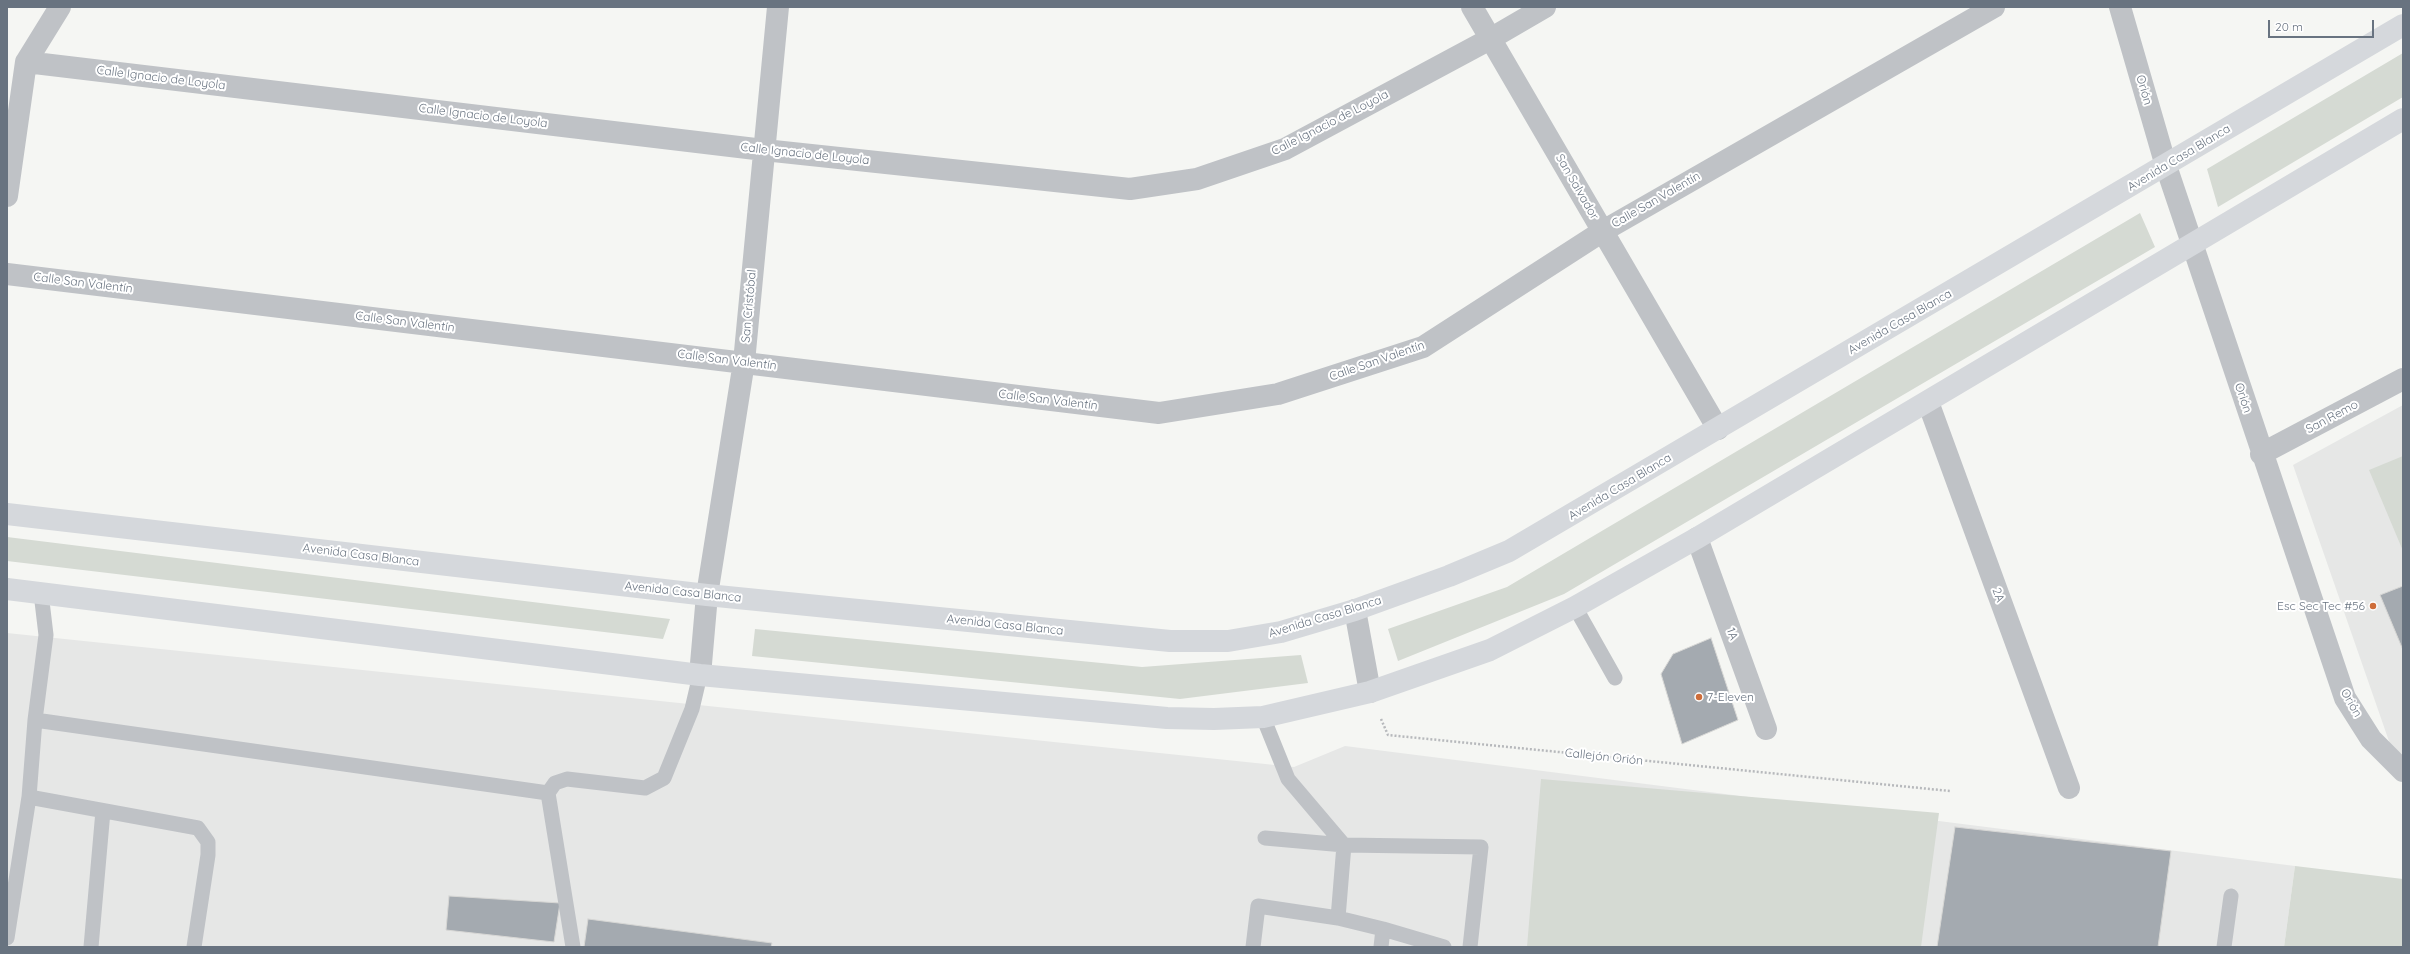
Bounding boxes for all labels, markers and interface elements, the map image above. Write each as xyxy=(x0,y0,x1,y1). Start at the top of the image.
scale bar xyxy=(2270,12,2376,38)
text: 20 m xyxy=(2275,19,2303,34)
street label: Calle Ignacio de Loyola xyxy=(96,63,226,93)
street label: Orión xyxy=(2133,73,2155,107)
street label: Calle Ignacio de Loyola xyxy=(1269,87,1391,159)
street label: Calle Ignacio de Loyola xyxy=(418,101,548,131)
street label: Avenida Casa Blanca xyxy=(2125,122,2233,194)
street label: Calle Ignacio de Loyola xyxy=(740,140,870,168)
street label: San Salvador xyxy=(1552,152,1602,222)
street label: Calle San Valentín xyxy=(1609,169,1703,231)
street label: San Cristóbal xyxy=(739,269,759,343)
street label: Calle San Valentín xyxy=(33,270,133,296)
street label: Avenida Casa Blanca xyxy=(1846,286,1954,358)
street label: Calle San Valentín xyxy=(355,309,455,335)
street label: Calle San Valentín xyxy=(1327,338,1427,384)
street label: Calle San Valentín xyxy=(677,347,777,373)
street label: Orión xyxy=(2231,381,2255,415)
street label: Calle San Valentín xyxy=(998,387,1098,413)
street label: San Remo xyxy=(2303,397,2361,437)
street label: Avenida Casa Blanca xyxy=(1566,451,1674,523)
street label: Avenida Casa Blanca xyxy=(302,541,420,569)
street label: Avenida Casa Blanca xyxy=(624,579,742,605)
street label: 2A xyxy=(1989,586,2007,604)
street label: Avenida Casa Blanca xyxy=(1267,593,1383,641)
place label: Esc Sec Tec #56 xyxy=(2277,599,2365,613)
marker: Esc Sec Tec #56 xyxy=(2368,601,2378,611)
street label: Avenida Casa Blanca xyxy=(946,612,1064,638)
street label: 1A xyxy=(1723,626,1741,642)
street label: Orión xyxy=(2337,686,2365,720)
place label: 7-Eleven xyxy=(1707,690,1754,704)
marker: 7-Eleven xyxy=(1694,692,1704,702)
street label: Callejón Orión xyxy=(1564,746,1644,768)

